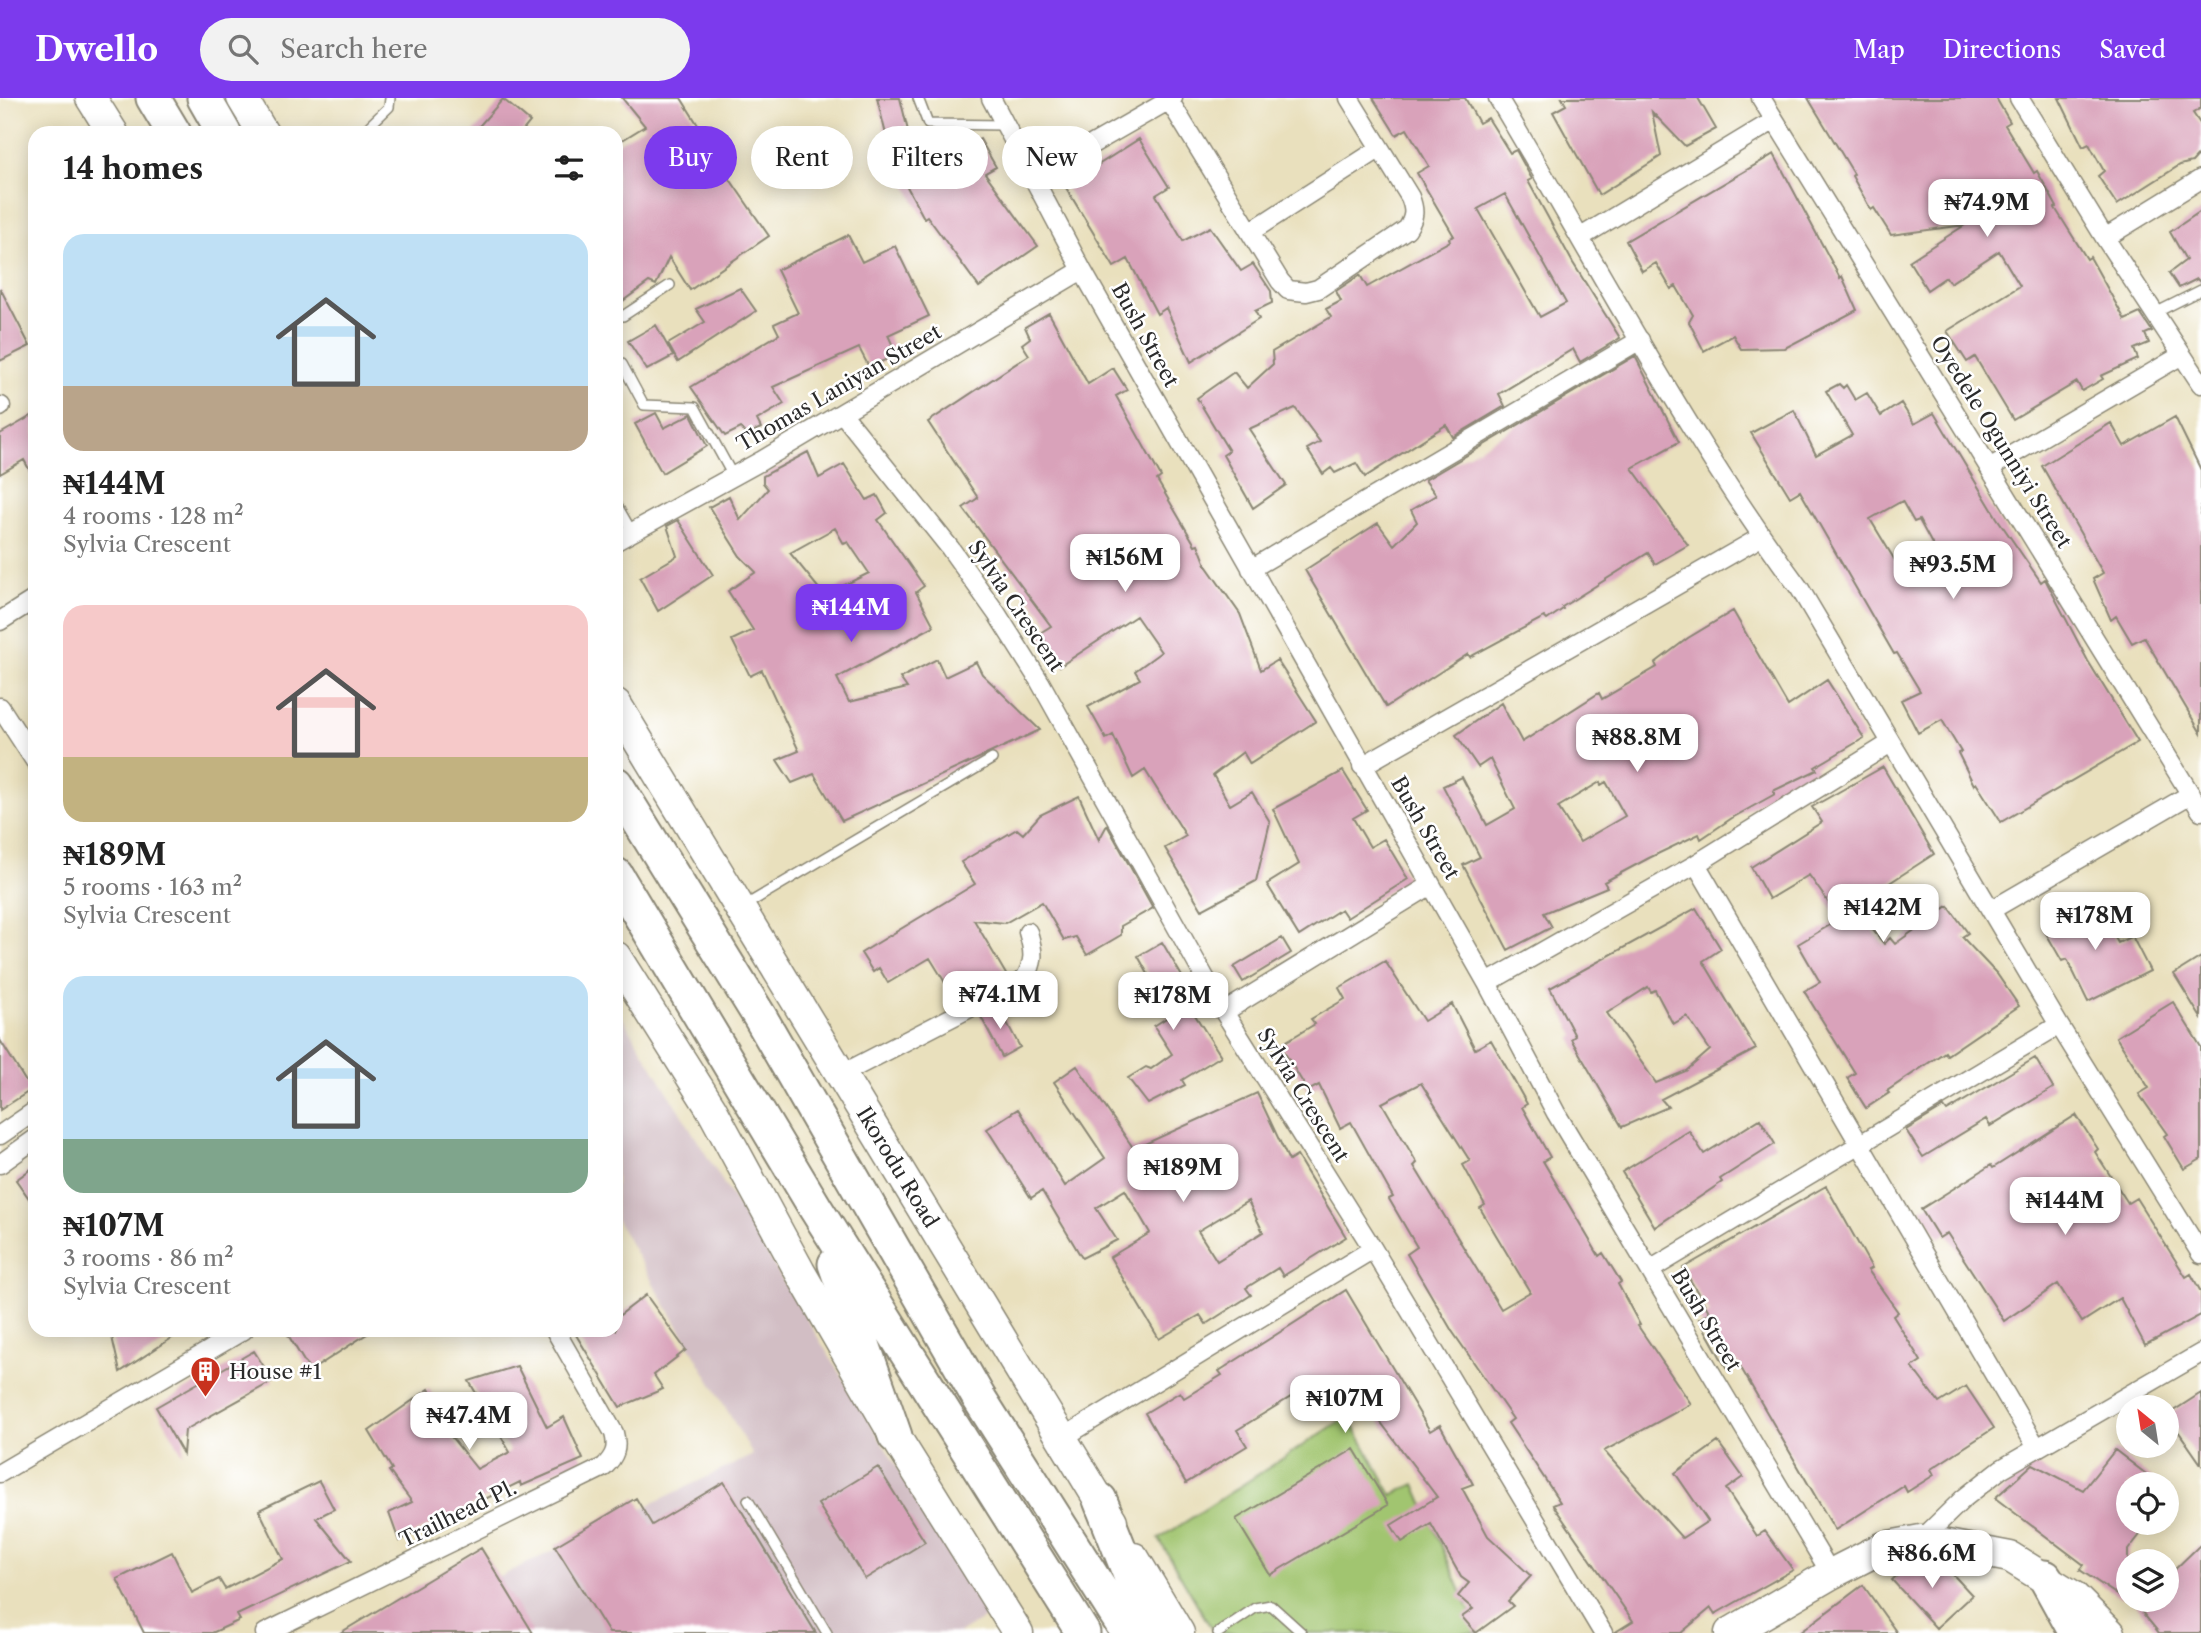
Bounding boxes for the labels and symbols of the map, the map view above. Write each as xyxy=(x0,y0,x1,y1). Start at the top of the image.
pin: ₦74.9M xyxy=(1930,180,2044,239)
street label: Bush Street xyxy=(1107,278,1185,392)
street label: Thomas Laniyan Street xyxy=(732,319,946,456)
street label: Oyedele Ogunniyi Street xyxy=(1926,331,2077,553)
pin: ₦156M xyxy=(1076,534,1174,594)
street label: Sylvia Crescent xyxy=(963,535,1070,677)
pin: ₦93.5M xyxy=(1896,542,2010,601)
pin: ₦144M xyxy=(802,584,900,644)
pin: ₦88.8M xyxy=(1580,714,1694,774)
street label: Bush Street xyxy=(1386,772,1465,884)
pin: ₦142M xyxy=(1834,884,1932,944)
pin: ₦178M xyxy=(2046,892,2144,952)
pin: ₦74.1M xyxy=(943,972,1057,1031)
pin: ₦178M xyxy=(1124,972,1222,1032)
street label: Sylvia Crescent xyxy=(1252,1023,1355,1167)
street label: Ikorodu Road xyxy=(851,1102,944,1232)
pin: ₦189M xyxy=(1134,1144,1232,1204)
pin: ₦144M xyxy=(2016,1178,2114,1237)
street label: Bush Street xyxy=(1666,1264,1747,1376)
building icon: House #1 xyxy=(189,1355,223,1399)
place label: House #1 xyxy=(229,1359,322,1384)
pin: ₦107M xyxy=(1296,1376,1394,1435)
pin: ₦47.4M xyxy=(412,1392,526,1452)
north arrow xyxy=(2116,1395,2179,1458)
street label: Trailhead Pl. xyxy=(395,1475,520,1553)
pin: ₦86.6M xyxy=(1875,1530,1989,1590)

